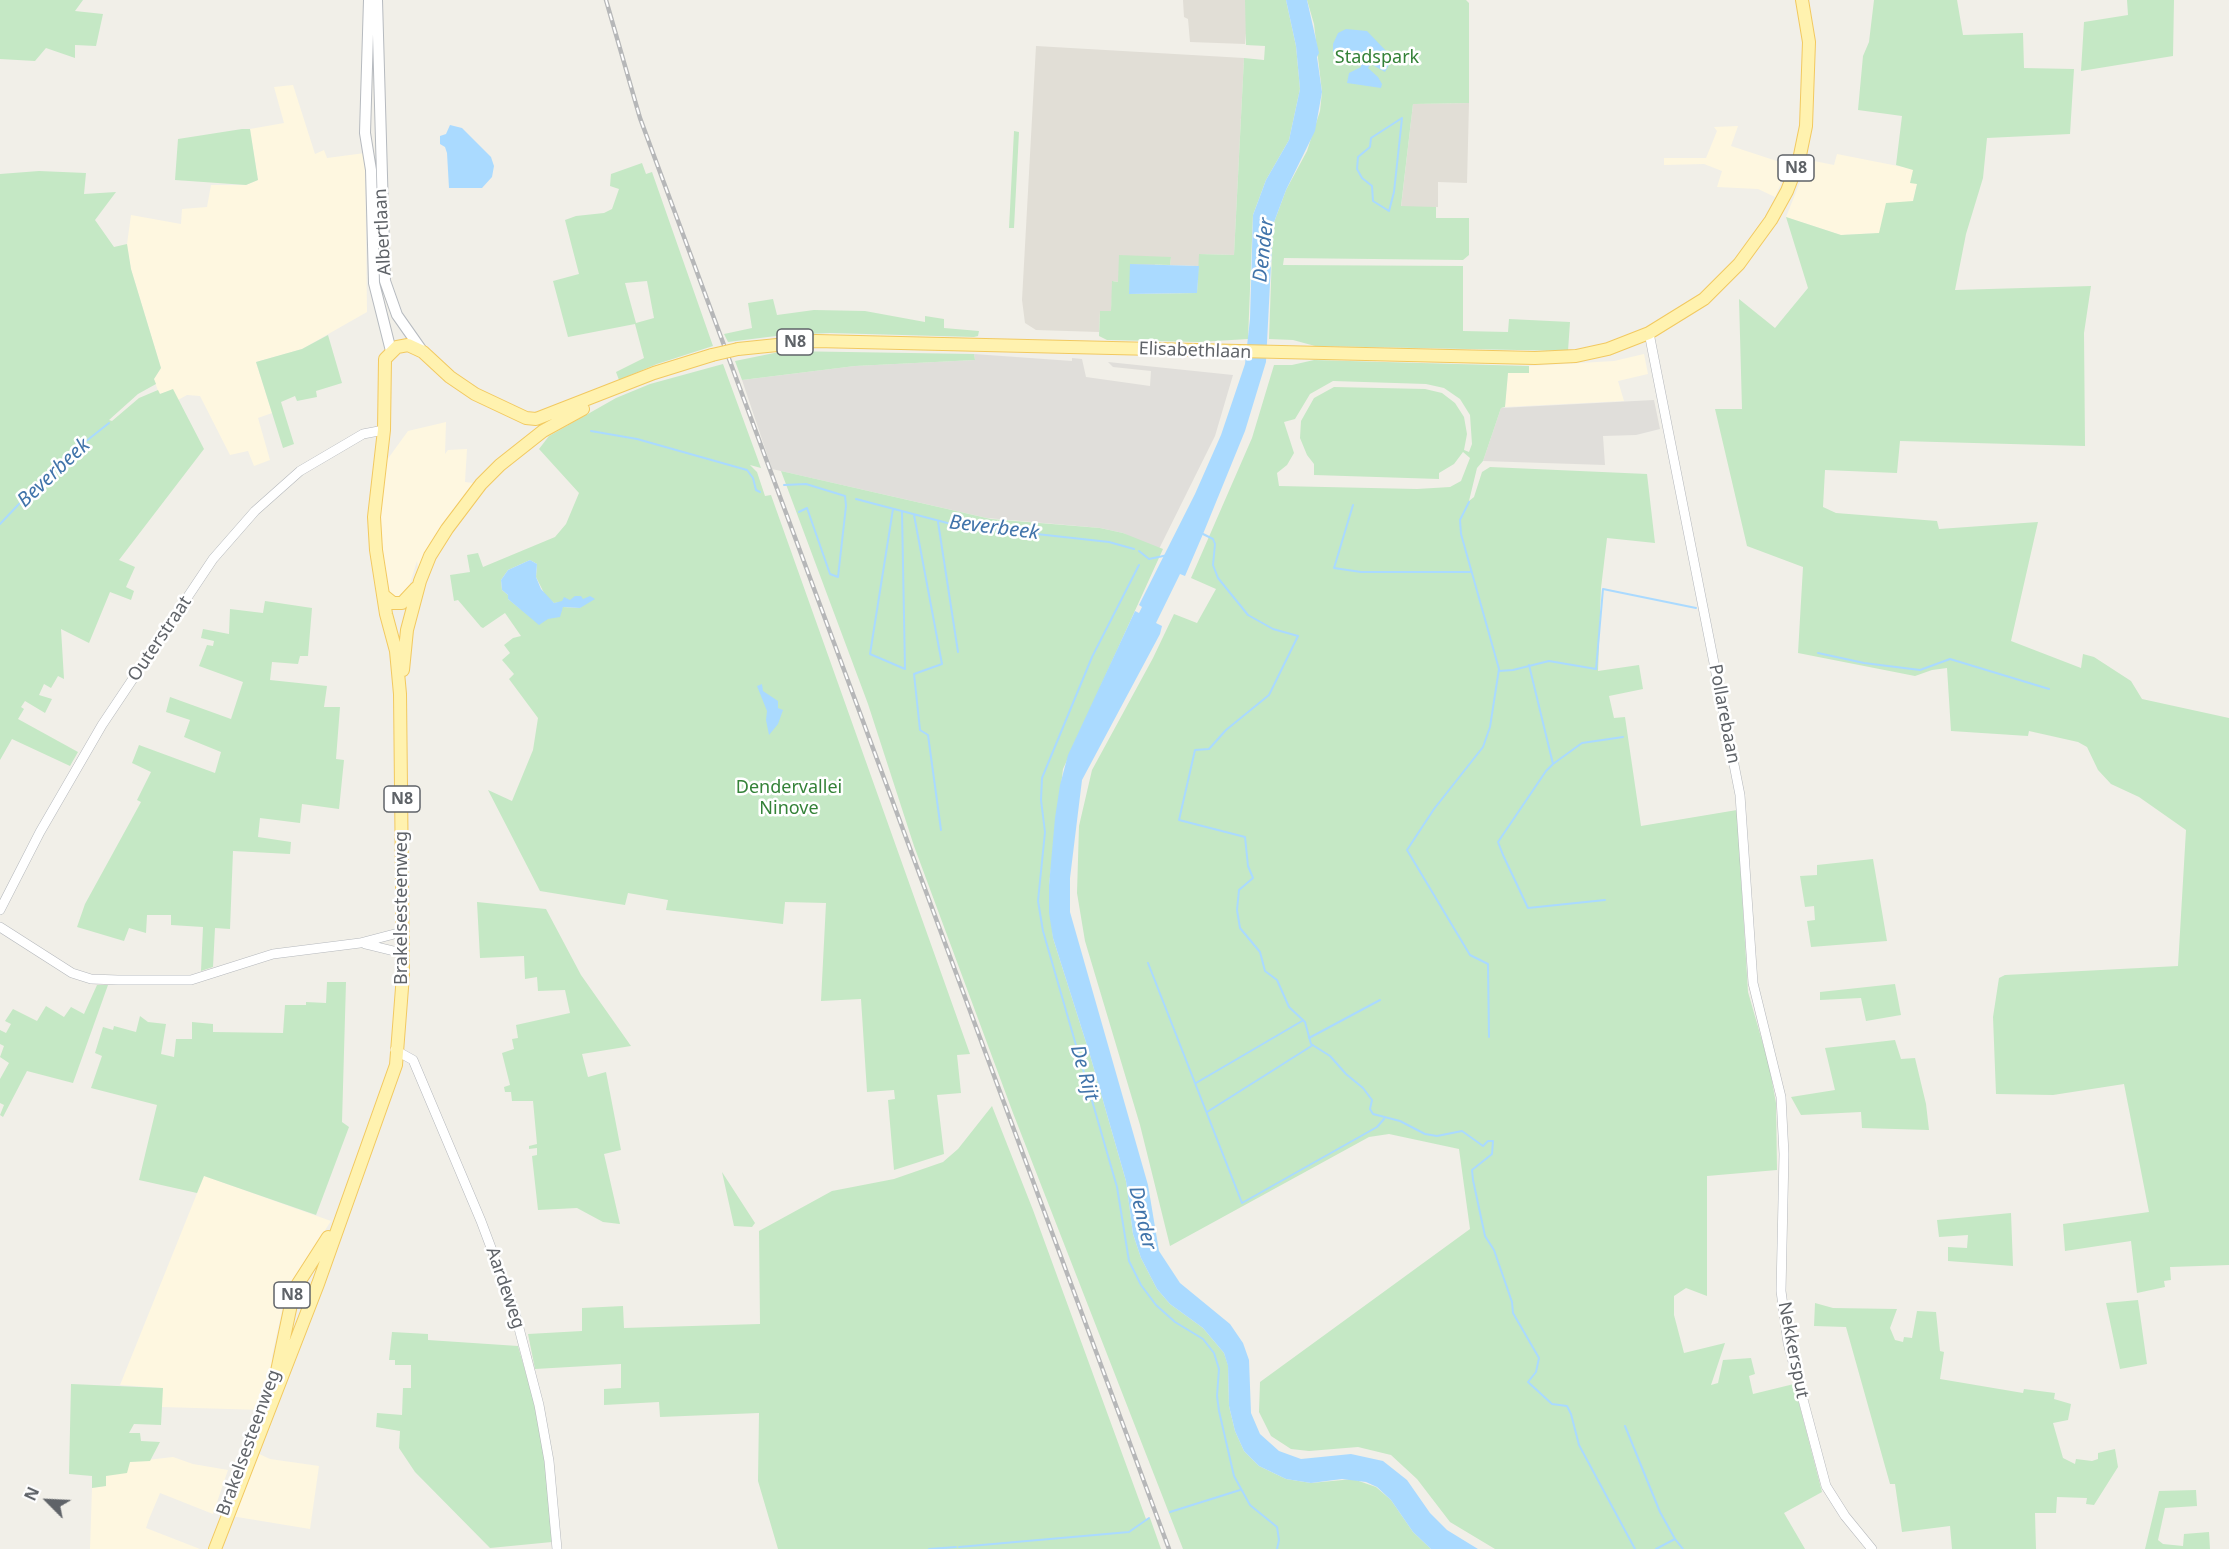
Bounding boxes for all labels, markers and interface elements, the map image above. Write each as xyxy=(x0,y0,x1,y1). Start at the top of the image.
park label: Stadspark xyxy=(1335,47,1419,69)
road number: N8 xyxy=(1778,155,1814,181)
street label: Albertlaan xyxy=(370,188,396,276)
water label: Dender xyxy=(1249,217,1279,283)
road number: N8 xyxy=(777,329,813,355)
street label: Elisabethlaan xyxy=(1138,338,1252,364)
water label: Beverbeek xyxy=(13,433,95,513)
water label: Beverbeek xyxy=(948,511,1040,545)
street label: Outerstraat xyxy=(124,592,196,686)
street label: Pollarebaan xyxy=(1704,662,1744,766)
park label: Dendervallei Ninove xyxy=(736,777,842,820)
road number: N8 xyxy=(384,786,420,812)
street label: Brakelsesteenweg xyxy=(391,831,413,985)
water label: De Rijt xyxy=(1065,1042,1103,1104)
water label: Dender xyxy=(1123,1184,1161,1252)
street label: Aardeweg xyxy=(481,1244,529,1332)
road number: N8 xyxy=(274,1282,310,1308)
street label: Nekkersput xyxy=(1773,1300,1813,1400)
street label: Brakelsesteenweg xyxy=(213,1367,285,1519)
north arrow xyxy=(18,1471,78,1531)
text: N xyxy=(19,1483,44,1504)

